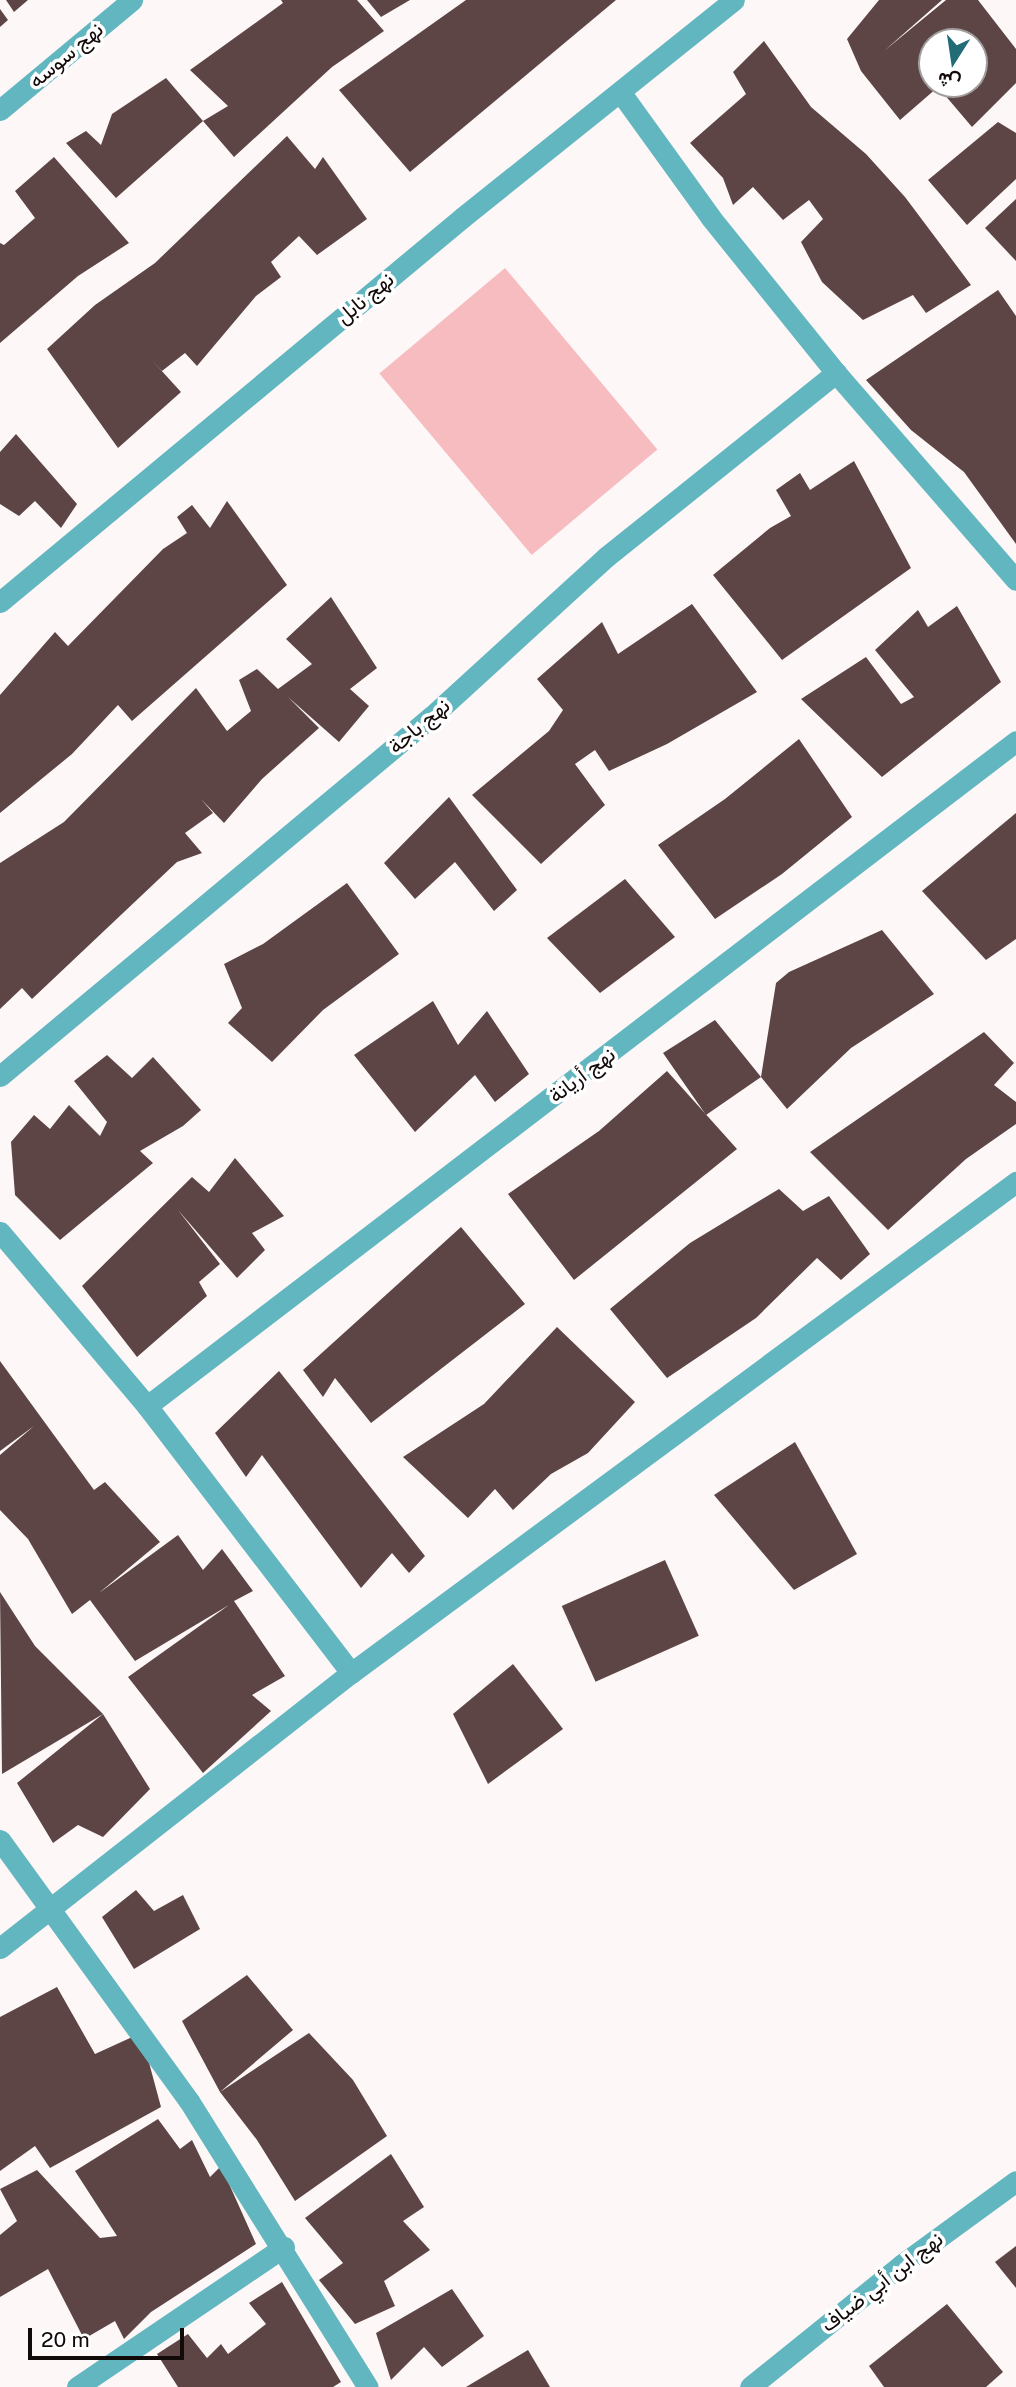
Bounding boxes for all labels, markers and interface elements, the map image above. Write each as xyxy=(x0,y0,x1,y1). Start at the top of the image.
street label: نهج سوسه xyxy=(24,17,108,93)
north arrow xyxy=(918,28,988,98)
text: ش xyxy=(936,68,963,95)
street label: نهج نابل xyxy=(331,267,399,329)
street label: نهج باجة xyxy=(383,693,455,759)
street label: نهج أريانة xyxy=(544,1042,620,1108)
street label: نهج ابن أبي ضياف xyxy=(816,2227,948,2337)
scale bar xyxy=(32,2314,187,2358)
text: 20 m xyxy=(41,2327,90,2352)

